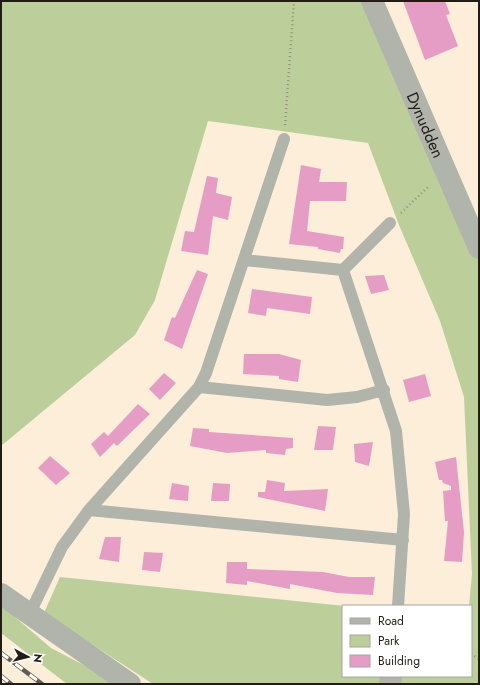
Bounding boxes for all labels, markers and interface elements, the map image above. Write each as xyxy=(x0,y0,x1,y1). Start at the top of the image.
street label: Dynudden xyxy=(401,88,450,162)
legend xyxy=(342,605,472,677)
text: Road xyxy=(378,612,404,630)
text: Park xyxy=(378,632,400,650)
north arrow xyxy=(8,637,48,677)
text: Building xyxy=(378,652,420,670)
text: N xyxy=(29,653,46,664)

